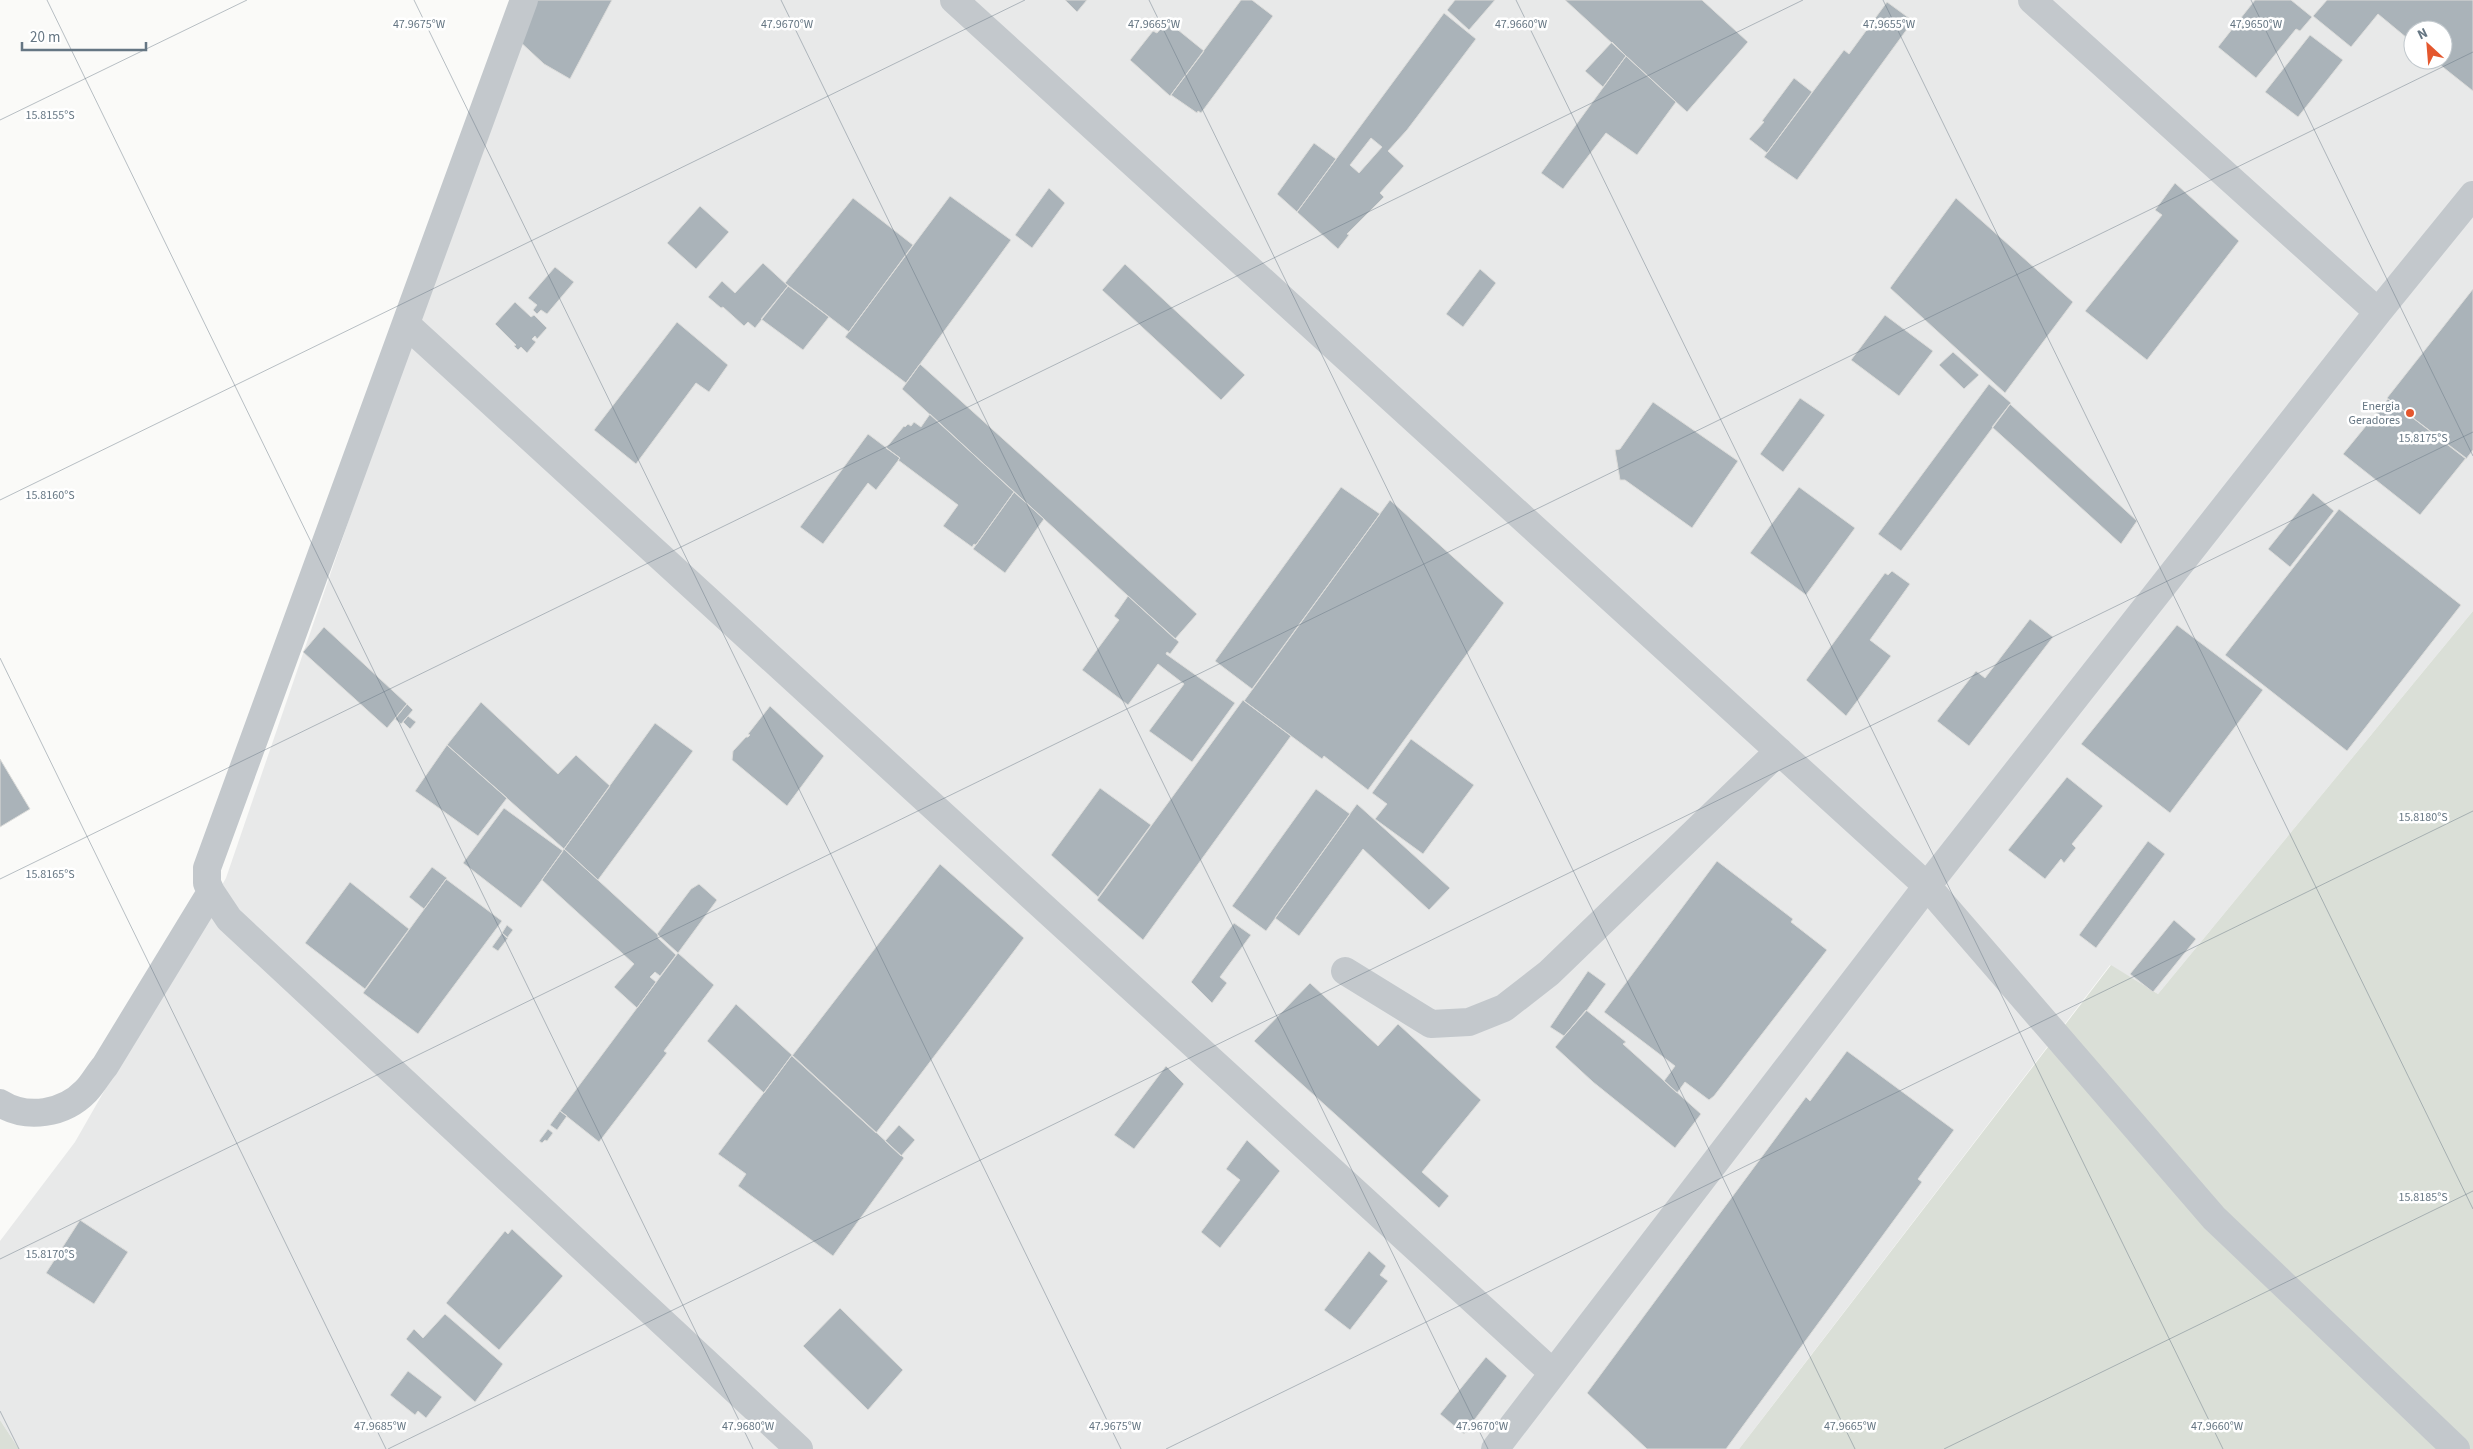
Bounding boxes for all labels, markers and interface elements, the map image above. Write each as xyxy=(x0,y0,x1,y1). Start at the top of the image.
text: 47.9675°W xyxy=(393,16,446,33)
text: 47.9670°W xyxy=(761,16,814,33)
text: 47.9665°W xyxy=(1128,16,1181,33)
text: 47.9660°W xyxy=(1495,16,1548,33)
text: 47.9655°W xyxy=(1863,16,1916,33)
text: 47.9650°W xyxy=(2230,16,2283,33)
scale bar xyxy=(22,20,146,52)
north arrow xyxy=(2403,20,2453,70)
text: N xyxy=(2414,23,2431,45)
text: 20 m xyxy=(30,27,60,48)
text: 15.8155°S xyxy=(25,107,75,124)
place label: Energia Geradores xyxy=(2349,398,2400,429)
marker: Energia Geradores xyxy=(2404,407,2416,419)
text: 15.8175°S xyxy=(2398,430,2448,447)
text: 15.8160°S xyxy=(25,487,75,504)
text: 15.8180°S xyxy=(2398,809,2448,826)
text: 15.8165°S xyxy=(25,866,75,883)
text: 15.8185°S xyxy=(2398,1189,2448,1206)
text: 15.8170°S xyxy=(25,1246,75,1263)
text: 47.9685°W xyxy=(354,1418,407,1435)
text: 47.9680°W xyxy=(722,1418,775,1435)
text: 47.9675°W xyxy=(1089,1418,1142,1435)
text: 47.9670°W xyxy=(1456,1418,1509,1435)
text: 47.9665°W xyxy=(1824,1418,1877,1435)
text: 47.9660°W xyxy=(2191,1418,2244,1435)

